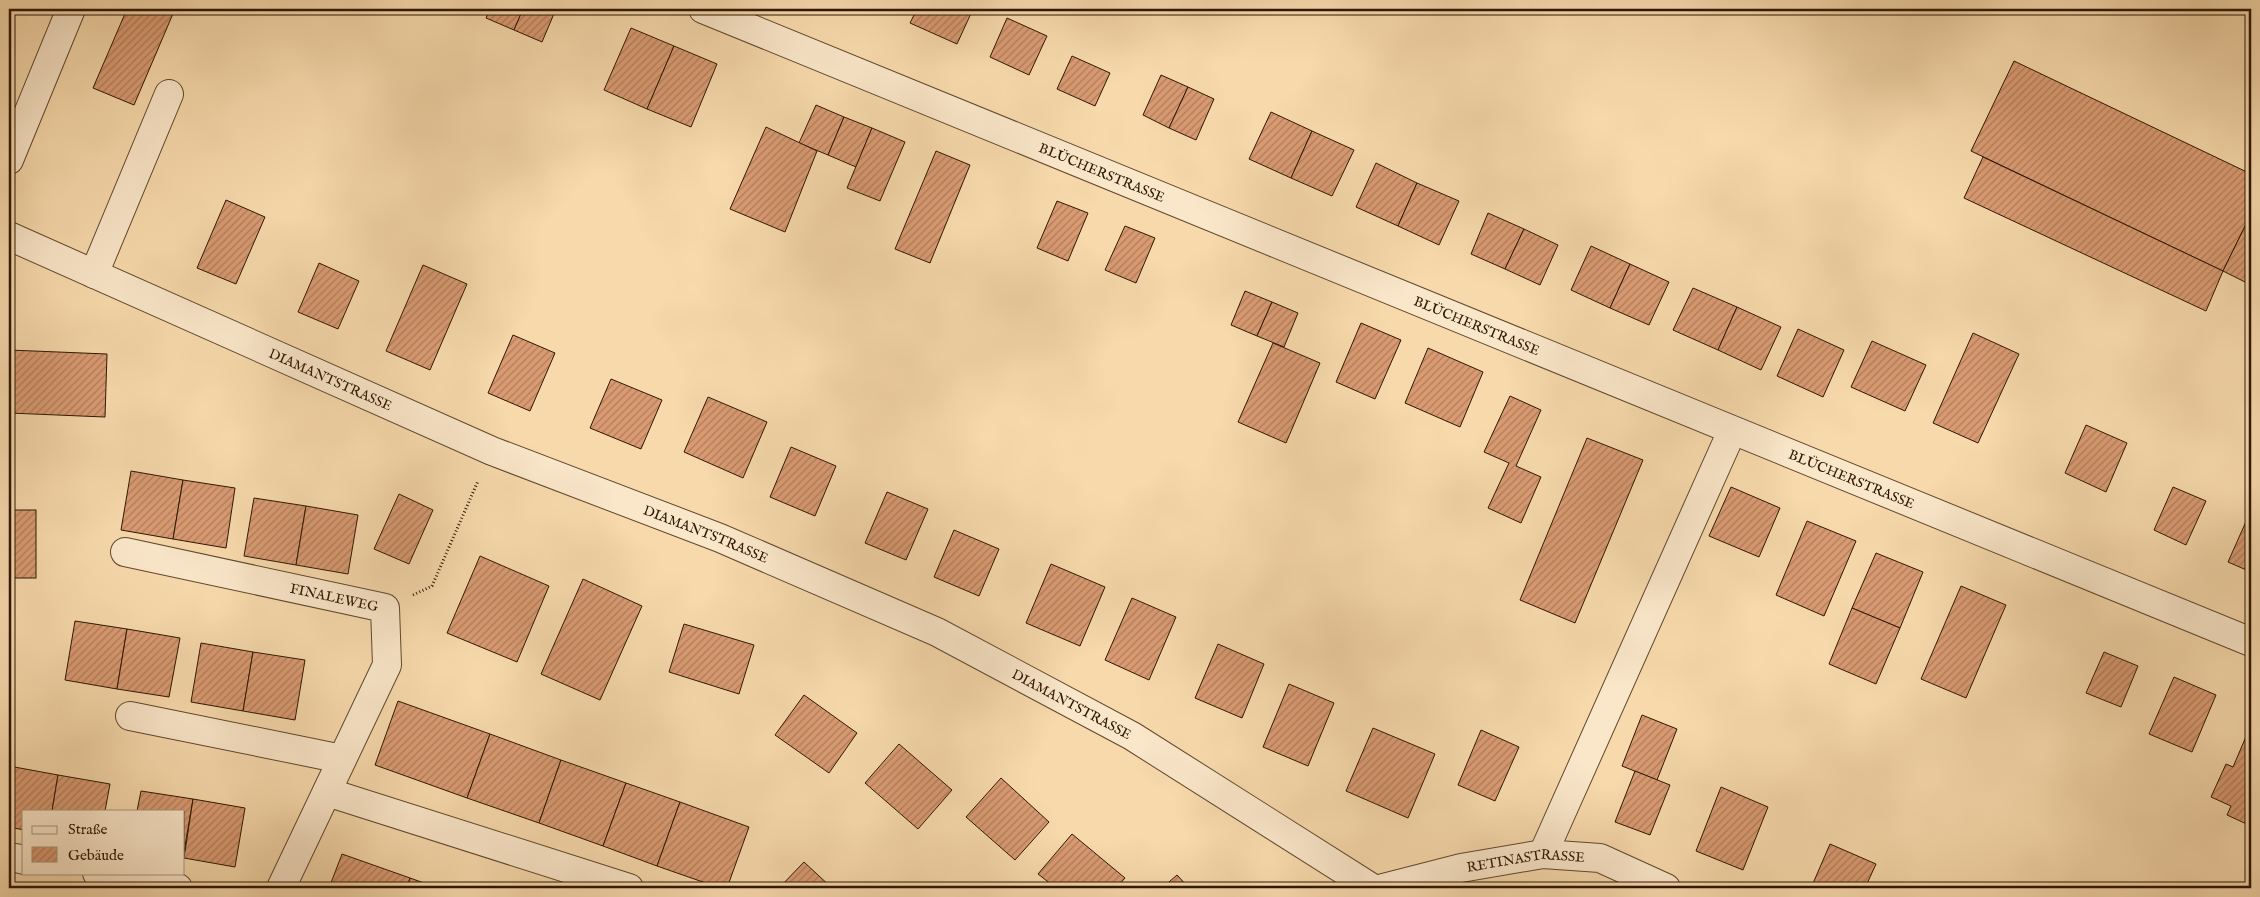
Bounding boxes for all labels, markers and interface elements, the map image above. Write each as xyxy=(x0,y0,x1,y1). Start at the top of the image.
street label: BLÜCHERSTRASSE xyxy=(1036,139,1167,207)
street label: BLÜCHERSTRASSE xyxy=(1411,293,1542,360)
street label: DIAMANTSTRASSE xyxy=(266,345,395,415)
street label: BLÜCHERSTRASSE xyxy=(1786,446,1917,514)
street label: DIAMANTSTRASSE xyxy=(641,502,771,568)
street label: FINALEWEG xyxy=(288,580,381,616)
street label: DIAMANTSTRASSE xyxy=(1008,666,1135,744)
legend xyxy=(22,810,185,874)
text: Straße xyxy=(68,820,108,839)
text: Gebäude xyxy=(68,846,124,865)
street label: RETINASTRASSE xyxy=(1465,846,1586,877)

